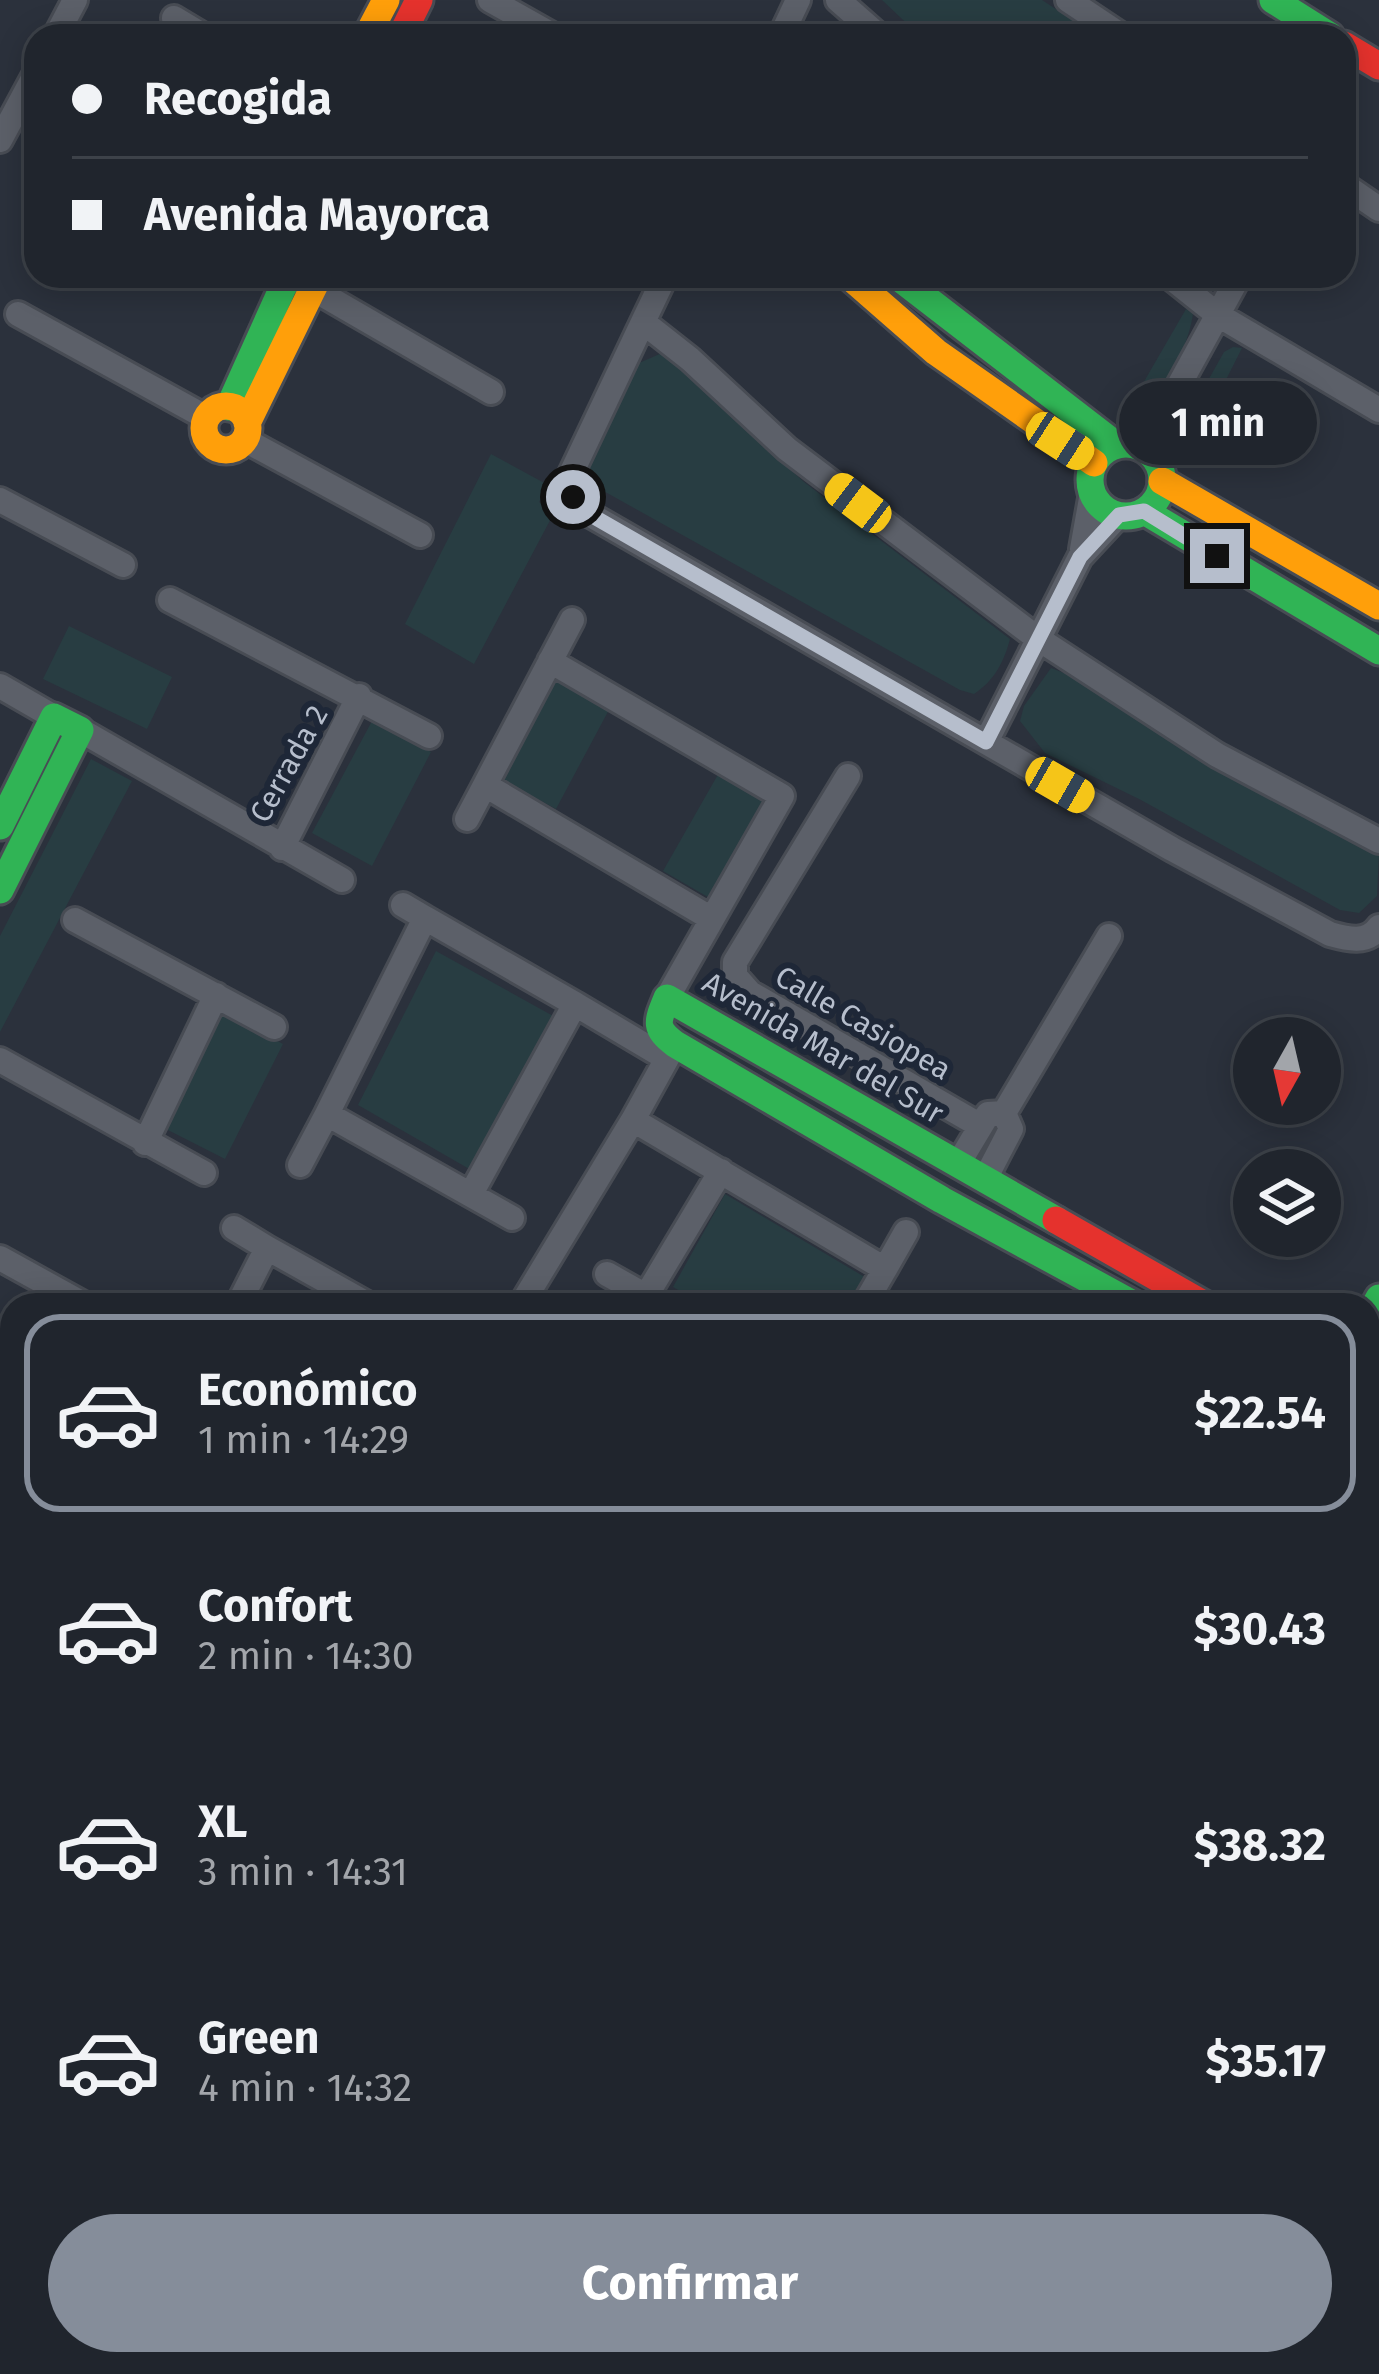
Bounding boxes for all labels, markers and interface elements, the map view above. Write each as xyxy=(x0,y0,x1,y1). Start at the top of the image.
text: Recogida xyxy=(144,72,332,126)
text: Avenida Mayorca xyxy=(144,188,490,242)
callout: 1 min xyxy=(1118,382,1316,466)
text: 1 min xyxy=(1171,400,1265,446)
car xyxy=(1020,406,1100,476)
car xyxy=(818,467,898,539)
route start xyxy=(546,470,600,524)
route end xyxy=(1190,529,1244,583)
street label: Cerrada 2 xyxy=(242,699,336,829)
car xyxy=(1020,751,1100,819)
street label: Calle Casiopea xyxy=(769,958,957,1088)
street label: Avenida Mar del Sur xyxy=(696,964,950,1132)
north arrow xyxy=(1233,1017,1341,1125)
map controls xyxy=(1233,1017,1341,1257)
button: layers xyxy=(1233,1149,1341,1257)
icon: car xyxy=(54,1359,162,1467)
text: Económico xyxy=(198,1363,418,1417)
text: $22.54 xyxy=(1194,1386,1326,1440)
text: 1 min · 14:29 xyxy=(198,1417,409,1463)
icon: car xyxy=(54,1575,162,1683)
text: Confort xyxy=(198,1579,353,1633)
text: $30.43 xyxy=(1194,1602,1326,1656)
text: 2 min · 14:30 xyxy=(198,1633,414,1679)
icon: car xyxy=(54,1791,162,1899)
text: XL xyxy=(198,1795,247,1849)
text: $38.32 xyxy=(1194,1818,1326,1872)
text: 3 min · 14:31 xyxy=(198,1849,408,1895)
icon: car xyxy=(54,2007,162,2115)
text: Green xyxy=(198,2011,319,2065)
text: $35.17 xyxy=(1206,2034,1326,2088)
text: 4 min · 14:32 xyxy=(198,2065,412,2111)
button: Confirmar xyxy=(48,2214,1332,2352)

